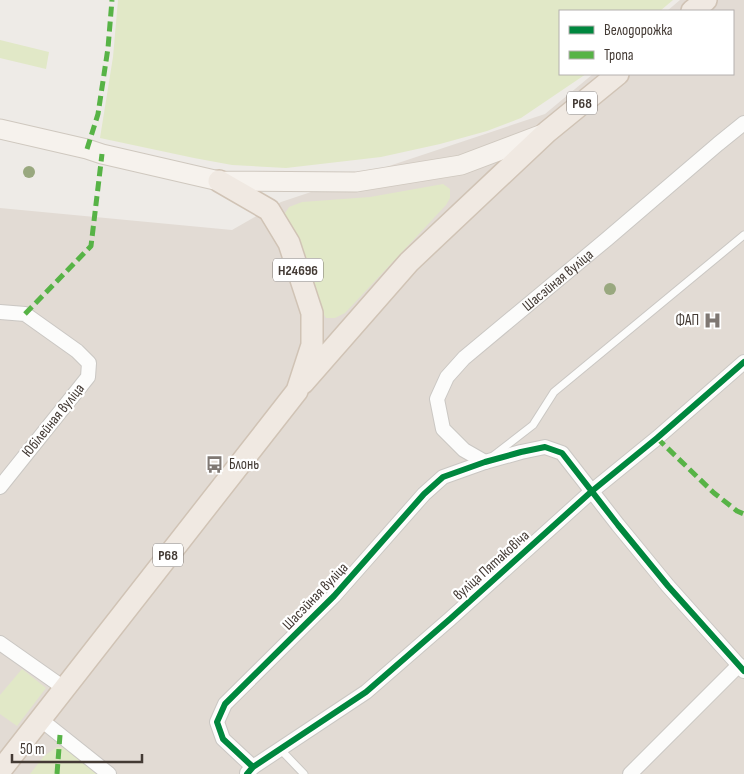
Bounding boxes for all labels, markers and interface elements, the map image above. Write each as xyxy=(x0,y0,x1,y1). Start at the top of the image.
legend xyxy=(559,10,734,75)
text: Велодорожка xyxy=(604,21,673,40)
text: Тропа xyxy=(604,46,634,65)
road number: Р68 xyxy=(567,92,597,115)
street label: Шасэйная вуліца xyxy=(519,245,598,315)
road number: Н24696 xyxy=(273,258,323,282)
hospital icon: ФАП xyxy=(703,310,723,330)
place label: ФАП xyxy=(676,311,699,330)
street label: Юбілейная вуліца xyxy=(18,380,89,461)
bus stop icon: Блонь xyxy=(205,454,225,474)
place label: Блонь xyxy=(229,455,259,474)
street label: вуліца Пятаковіча xyxy=(449,526,534,605)
road number: Р68 xyxy=(153,544,183,566)
street label: Шасэйная вуліца xyxy=(278,558,352,634)
scale bar xyxy=(12,732,142,764)
text: 50 m xyxy=(20,740,45,759)

